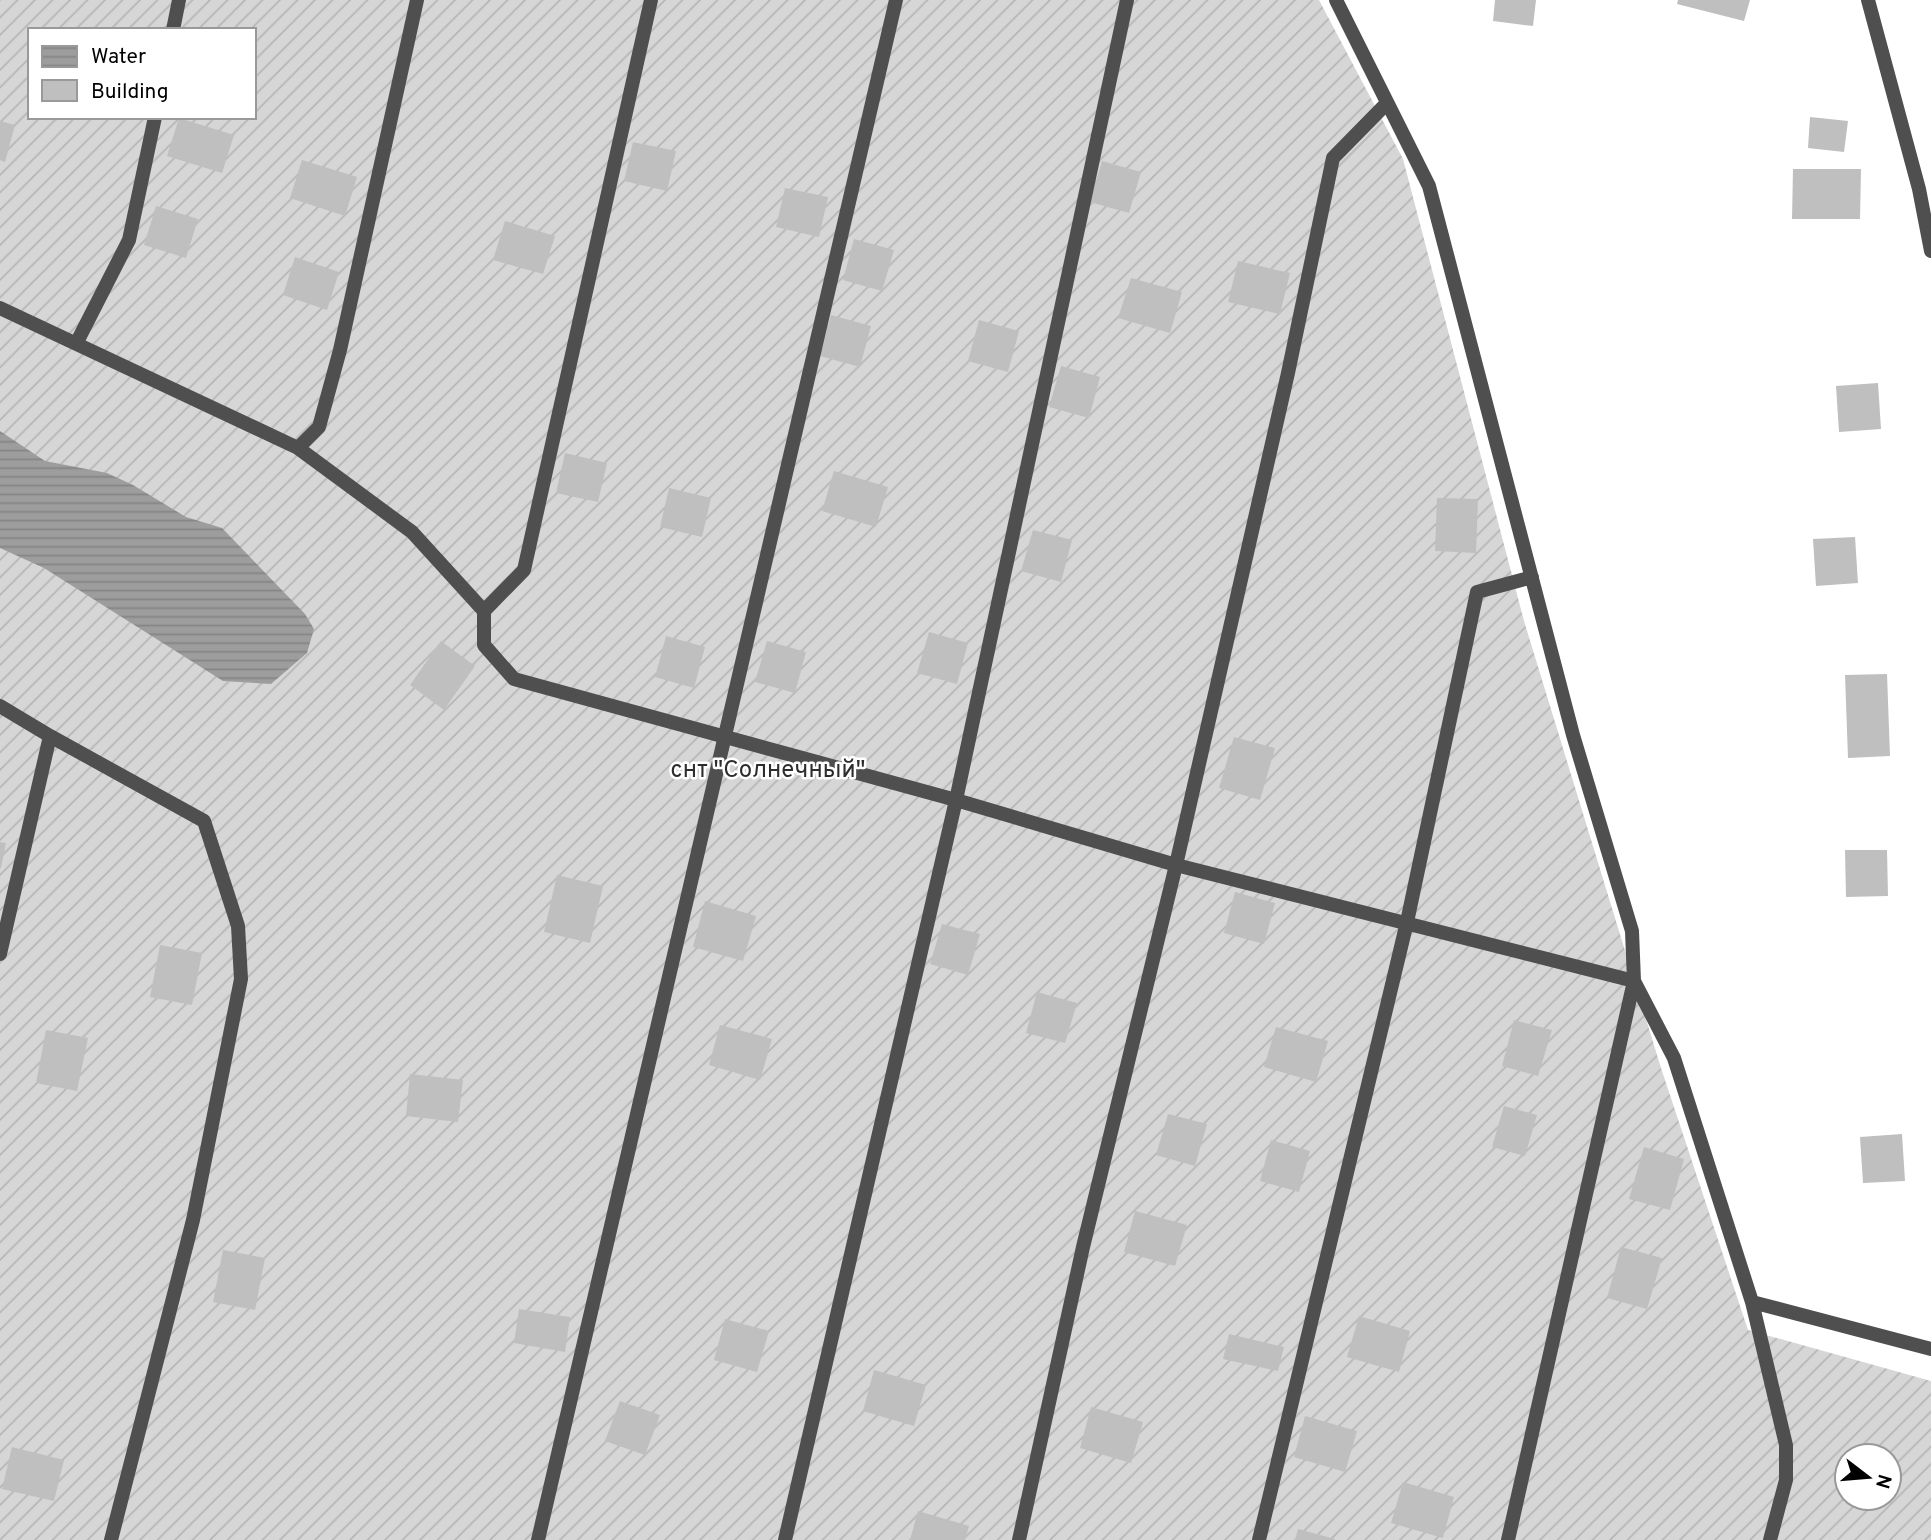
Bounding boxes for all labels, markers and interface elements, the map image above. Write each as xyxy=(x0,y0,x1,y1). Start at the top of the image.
legend xyxy=(28,28,256,119)
text: Water xyxy=(91,44,146,71)
text: Building xyxy=(91,79,169,106)
park label: снт "Солнечный" xyxy=(671,756,865,786)
north arrow xyxy=(1833,1442,1903,1512)
text: N xyxy=(1869,1471,1896,1491)

